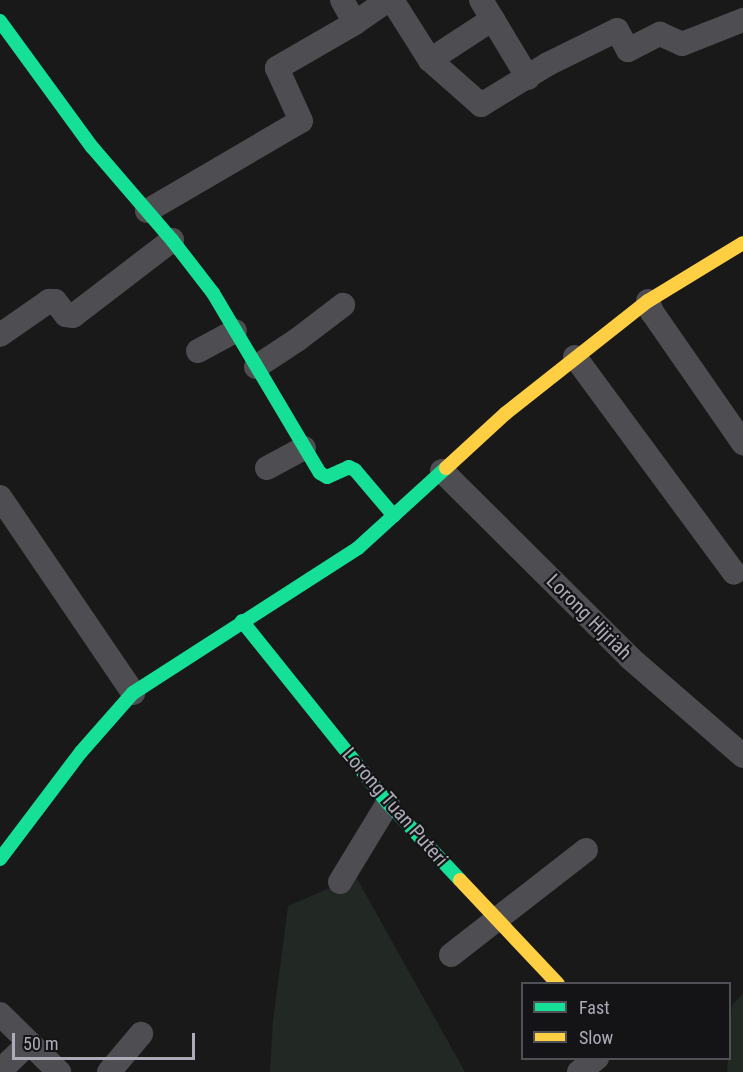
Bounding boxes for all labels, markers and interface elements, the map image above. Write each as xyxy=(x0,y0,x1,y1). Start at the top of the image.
street label: Lorong Hijriah xyxy=(541,569,637,665)
street label: Lorong Tuan Puteri xyxy=(337,743,453,871)
legend xyxy=(521,982,731,1060)
text: Fast xyxy=(579,997,610,1018)
scale bar xyxy=(15,1021,198,1059)
text: Slow xyxy=(579,1027,613,1048)
text: 50 m xyxy=(23,1033,58,1054)

